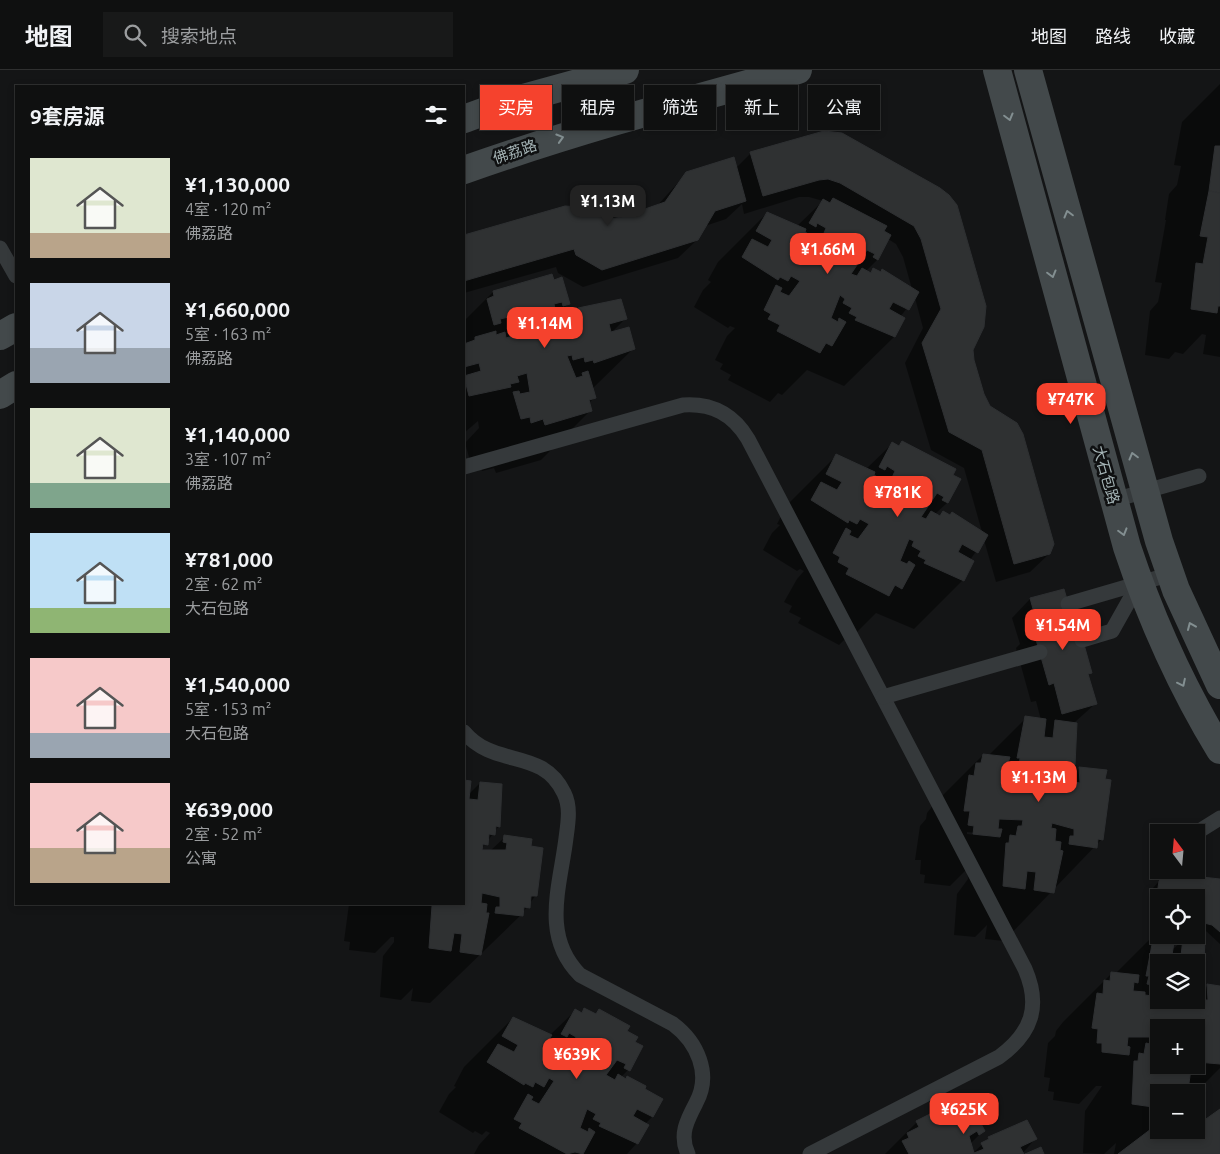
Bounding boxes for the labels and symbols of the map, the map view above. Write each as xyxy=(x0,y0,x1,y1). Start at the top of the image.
one-way arrow xyxy=(1004,112,1014,121)
one-way arrow xyxy=(555,133,563,143)
street label: 佛荔路 xyxy=(491,136,539,167)
pin: ¥1.13M xyxy=(567,184,649,227)
one-way arrow xyxy=(1063,211,1073,219)
pin: ¥1.66M xyxy=(787,232,869,275)
one-way arrow xyxy=(1046,269,1056,277)
pin: ¥1.14M xyxy=(504,306,586,349)
pin: ¥747K xyxy=(1036,382,1106,425)
street label: 大石包路 xyxy=(1090,444,1123,506)
one-way arrow xyxy=(1129,452,1139,460)
pin: ¥781K xyxy=(863,476,933,518)
one-way arrow xyxy=(1117,527,1127,535)
pin: ¥1.54M xyxy=(1022,608,1104,651)
one-way arrow xyxy=(1187,622,1198,631)
one-way arrow xyxy=(1176,678,1186,687)
pin: ¥1.13M xyxy=(998,760,1080,803)
north arrow xyxy=(1150,824,1205,879)
pin: ¥639K xyxy=(542,1038,612,1080)
pin: ¥625K xyxy=(929,1092,999,1135)

